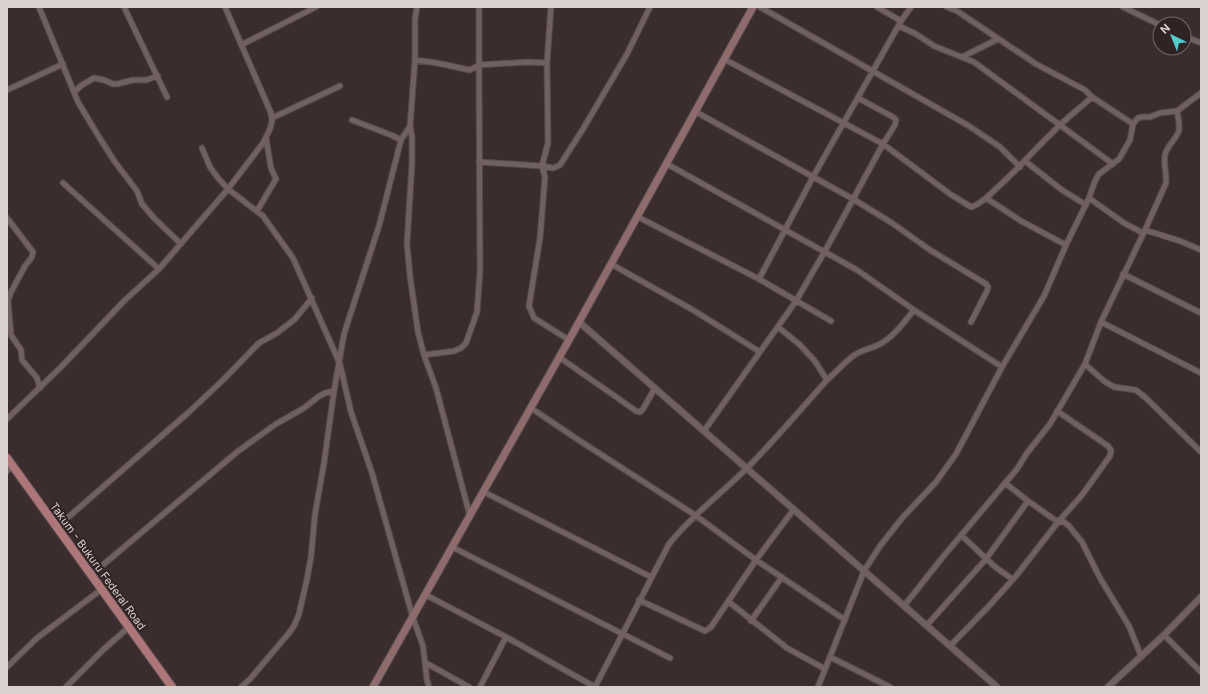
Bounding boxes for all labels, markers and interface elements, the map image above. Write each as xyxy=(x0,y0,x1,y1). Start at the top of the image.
north arrow xyxy=(1152,16,1192,56)
text: N xyxy=(1157,21,1173,37)
street label: Takum - Bukuru Federal Road xyxy=(47,500,149,632)

